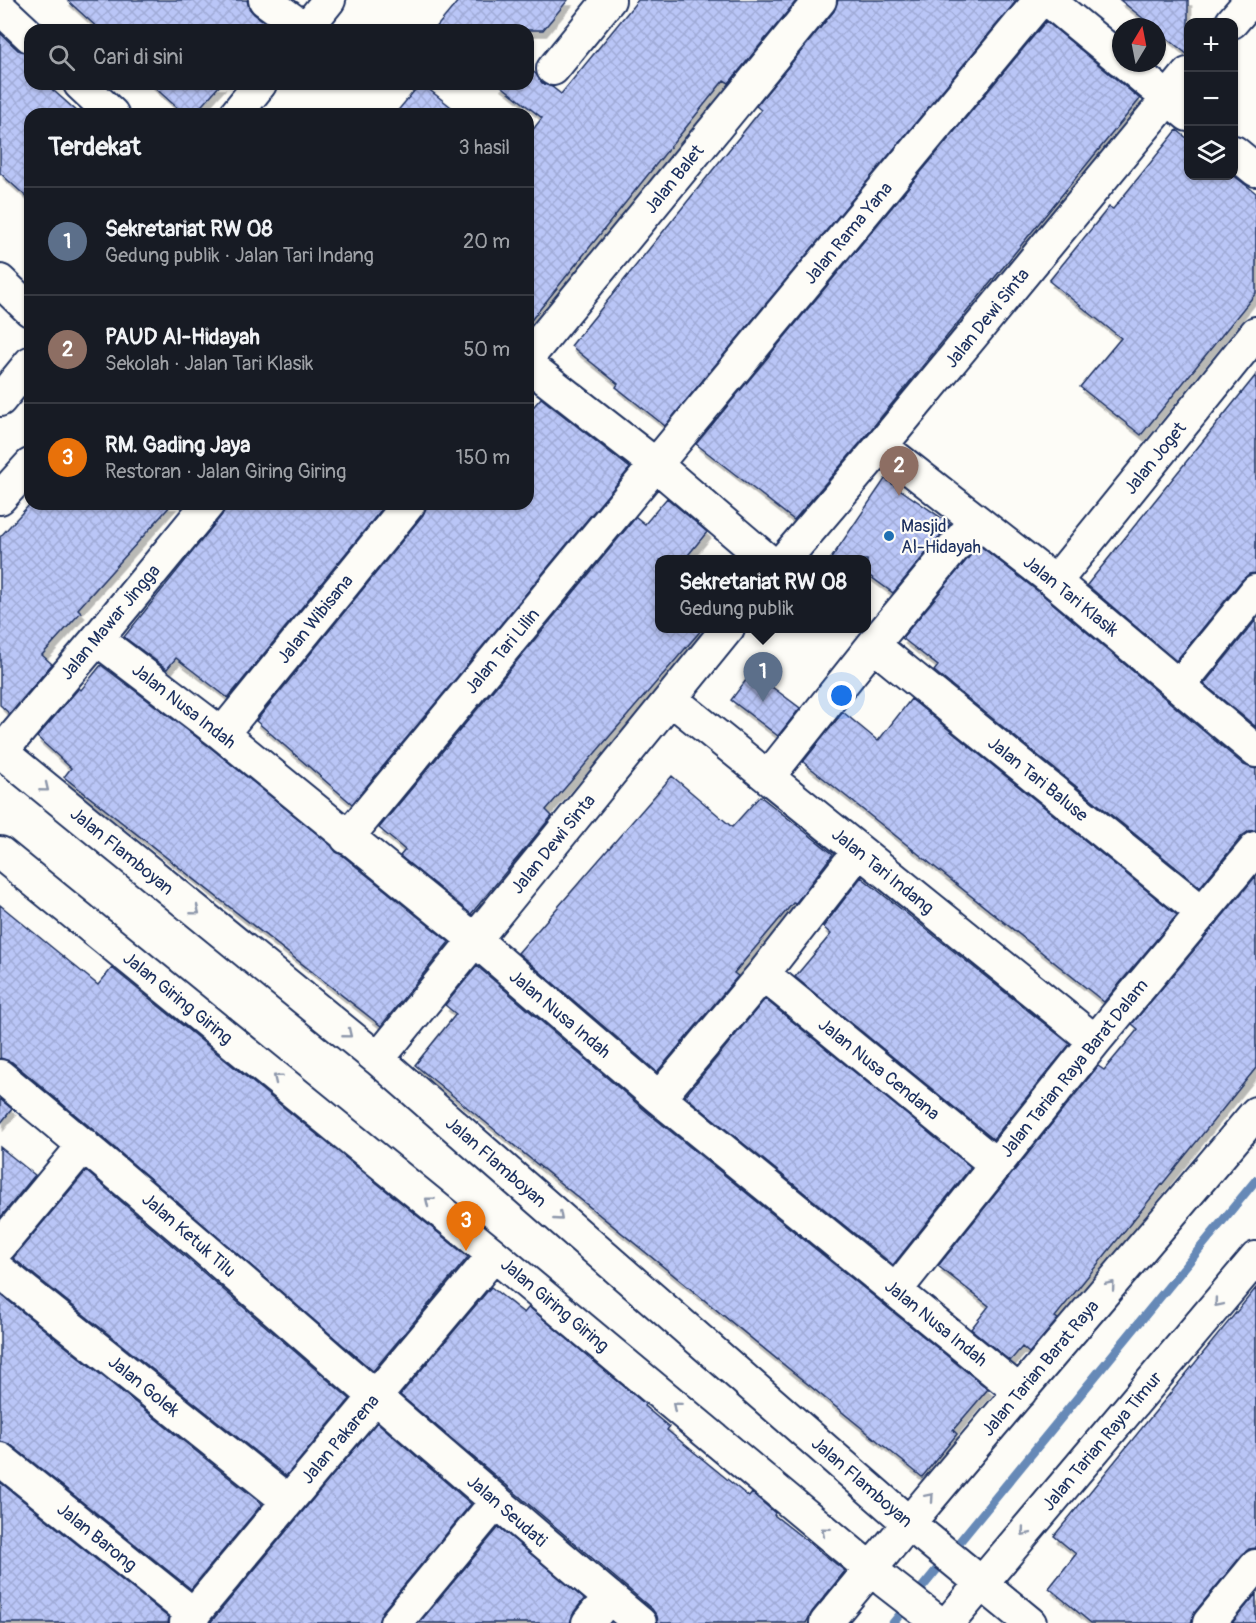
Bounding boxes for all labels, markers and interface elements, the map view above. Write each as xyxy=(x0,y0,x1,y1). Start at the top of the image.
north arrow xyxy=(1112,18,1166,72)
map controls xyxy=(1184,18,1238,180)
button: + xyxy=(1184,18,1238,72)
search box xyxy=(24,24,534,90)
icon: search xyxy=(45,41,78,74)
text: Cari di sini xyxy=(93,43,183,71)
button: − xyxy=(1184,72,1238,126)
button: layers xyxy=(1184,126,1238,180)
text: Terdekat xyxy=(48,131,141,163)
text: 3 hasil xyxy=(459,135,510,160)
street label: Jalan Balet xyxy=(640,140,710,218)
street label: Jalan Rama Yana xyxy=(799,178,898,289)
text: Sekretariat RW 08 xyxy=(105,215,273,243)
text: 1 xyxy=(64,229,71,254)
text: 20 m xyxy=(463,229,510,254)
text: Gedung publik · Jalan Tari Indang xyxy=(105,243,374,268)
street label: Jalan Dewi Sinta xyxy=(940,264,1035,373)
text: PAUD Al-Hidayah xyxy=(105,323,260,351)
text: 2 xyxy=(62,337,73,362)
text: 50 m xyxy=(463,337,510,362)
text: Sekolah · Jalan Tari Klasik xyxy=(105,351,313,376)
street label: Jalan Joget xyxy=(1119,417,1192,499)
text: RM. Gading Jaya xyxy=(105,431,251,459)
text: 3 xyxy=(62,445,73,470)
text: 150 m xyxy=(456,445,510,470)
pin: 2 xyxy=(880,446,918,496)
text: Restoran · Jalan Giring Giring xyxy=(105,459,346,484)
place label: Masjid Al-Hidayah xyxy=(901,515,981,559)
marker: Masjid Al-Hidayah xyxy=(882,529,896,543)
street label: Jalan Tari Klasik xyxy=(1018,551,1123,642)
popup xyxy=(655,555,871,633)
street label: Jalan Mawar Jingga xyxy=(55,560,165,685)
text: Sekretariat RW 08 xyxy=(679,568,847,596)
street label: Jalan Wibisana xyxy=(272,570,358,669)
text: Gedung publik xyxy=(679,596,794,621)
street label: Jalan Tari Lilin xyxy=(460,604,545,699)
pin: 1 xyxy=(744,652,783,702)
street label: Jalan Nusa Indah xyxy=(127,659,240,754)
your location xyxy=(827,681,856,710)
street label: Jalan Tari Baluse xyxy=(983,732,1093,827)
one-way arrow xyxy=(38,781,49,792)
street label: Jalan Dewi Sinta xyxy=(506,790,601,899)
street label: Jalan Flamboyan xyxy=(65,803,178,900)
street label: Jalan Tari Indang xyxy=(827,823,939,920)
one-way arrow xyxy=(190,904,201,915)
street label: Jalan Giring Giring xyxy=(118,947,237,1050)
street label: Jalan Nusa Indah xyxy=(504,965,615,1064)
street label: Jalan Tarian Raya Barat Dalam xyxy=(995,974,1154,1162)
street label: Jalan Nusa Cendana xyxy=(813,1013,944,1125)
one-way arrow xyxy=(341,1027,352,1038)
one-way arrow xyxy=(273,1075,284,1086)
street label: Jalan Flamboyan xyxy=(440,1112,551,1213)
street label: Jalan Ketuk Tilu xyxy=(137,1188,240,1282)
one-way arrow xyxy=(425,1198,436,1209)
pin: 3 xyxy=(446,1202,486,1251)
one-way arrow xyxy=(552,1210,563,1221)
street label: Jalan Giring Giring xyxy=(496,1253,614,1358)
street label: Jalan Nusa Indah xyxy=(880,1275,992,1372)
one-way arrow xyxy=(1104,1281,1115,1292)
street label: Jalan Tarian Barat Raya xyxy=(977,1295,1104,1441)
one-way arrow xyxy=(1215,1296,1226,1307)
street label: Jalan Golek xyxy=(103,1351,185,1423)
street label: Jalan Tarian Raya Timur xyxy=(1037,1366,1168,1516)
street label: Jalan Pakarena xyxy=(296,1390,384,1489)
one-way arrow xyxy=(672,1402,683,1413)
street label: Jalan Flamboyan xyxy=(806,1432,917,1533)
street label: Jalan Seudati xyxy=(462,1470,551,1552)
one-way arrow xyxy=(922,1493,933,1504)
street label: Jalan Barong xyxy=(52,1498,141,1577)
one-way arrow xyxy=(1021,1525,1032,1536)
one-way arrow xyxy=(821,1528,832,1539)

